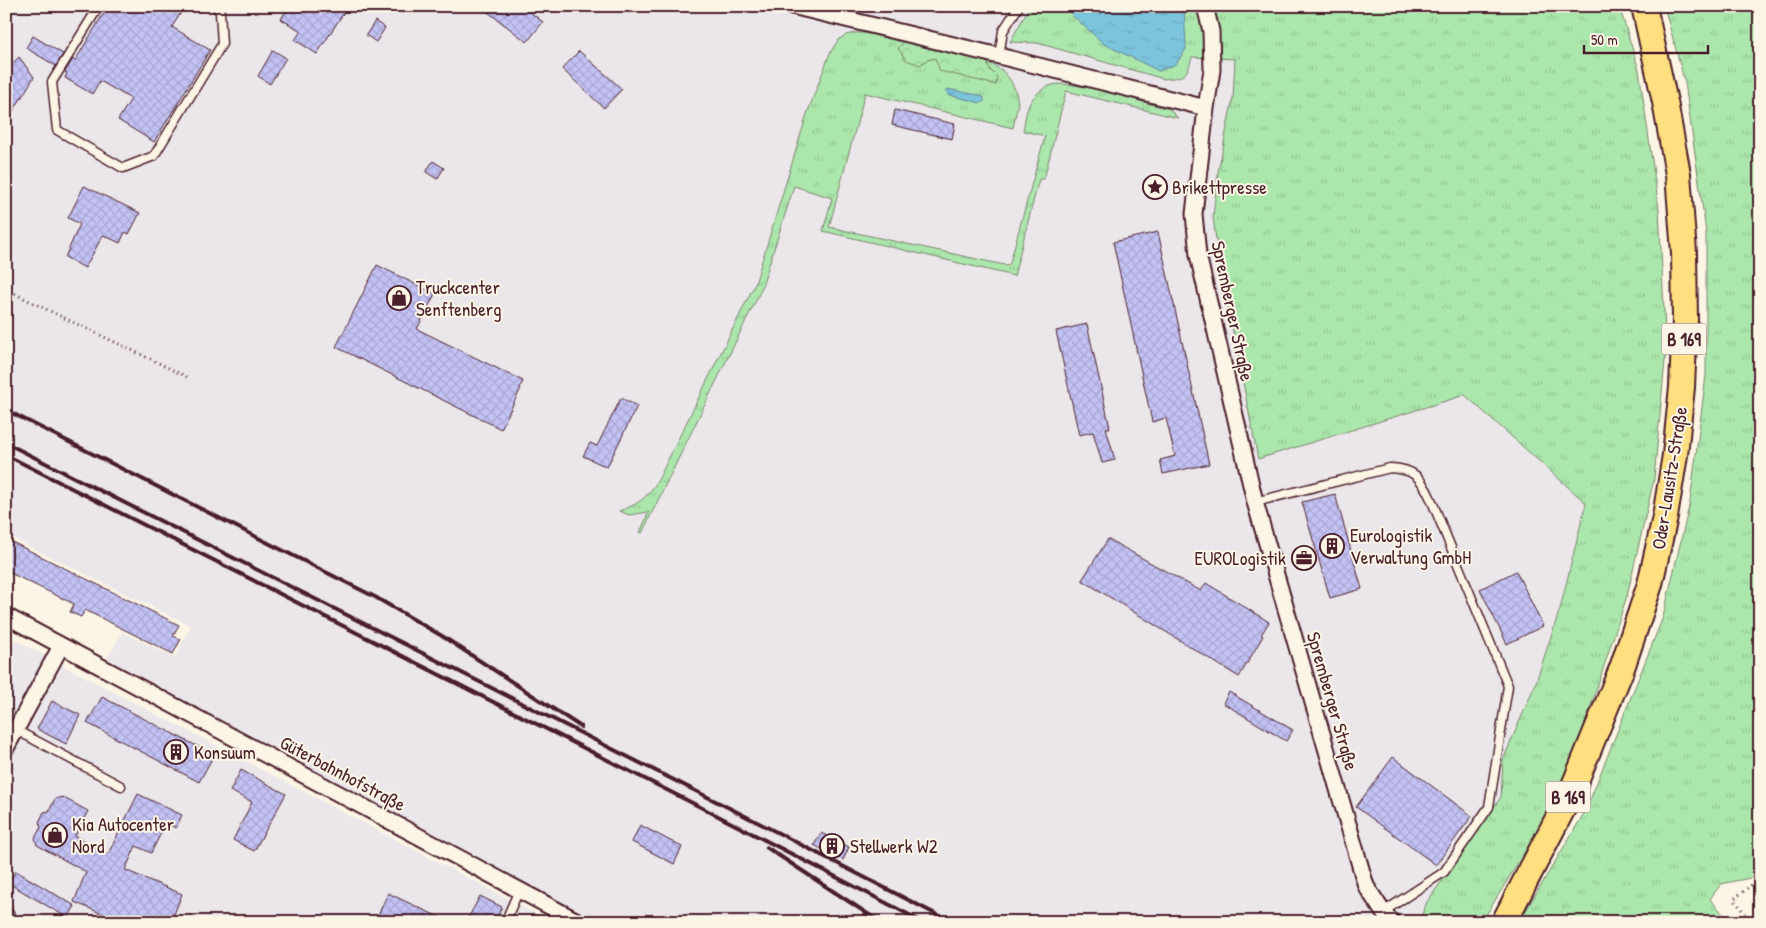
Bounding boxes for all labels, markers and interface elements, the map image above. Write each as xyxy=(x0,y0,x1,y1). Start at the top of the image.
scale bar xyxy=(1584,22,1707,54)
text: 50 m xyxy=(1591,29,1618,50)
place icon: Brikettpresse xyxy=(1142,174,1168,200)
place label: Brikettpresse xyxy=(1172,174,1267,200)
street label: Spremberger Straße xyxy=(1205,239,1261,384)
place label: Truckcenter Senftenberg xyxy=(416,274,502,322)
shop icon: Truckcenter Senftenberg xyxy=(386,285,412,311)
road number: B 169 xyxy=(1662,324,1706,354)
street label: Oder-Lausitz-Straße xyxy=(1645,404,1693,551)
place label: Eurologistik Verwaltung GmbH xyxy=(1350,522,1471,570)
building icon: Eurologistik Verwaltung GmbH xyxy=(1319,533,1345,559)
place label: EUROLogistik xyxy=(1195,545,1286,571)
office icon: EUROLogistik xyxy=(1291,545,1317,571)
street label: Spremberger Straße xyxy=(1301,629,1365,774)
street label: Güterbahnhofstraße xyxy=(276,729,411,817)
building icon: Konsuum xyxy=(163,739,189,765)
place label: Konsuum xyxy=(194,739,256,765)
road number: B 169 xyxy=(1546,782,1590,812)
place label: Kia Autocenter Nord xyxy=(72,811,175,859)
shop icon: Kia Autocenter Nord xyxy=(42,822,68,848)
building icon: Stellwerk W2 xyxy=(819,833,845,859)
place label: Stellwerk W2 xyxy=(850,833,938,859)

